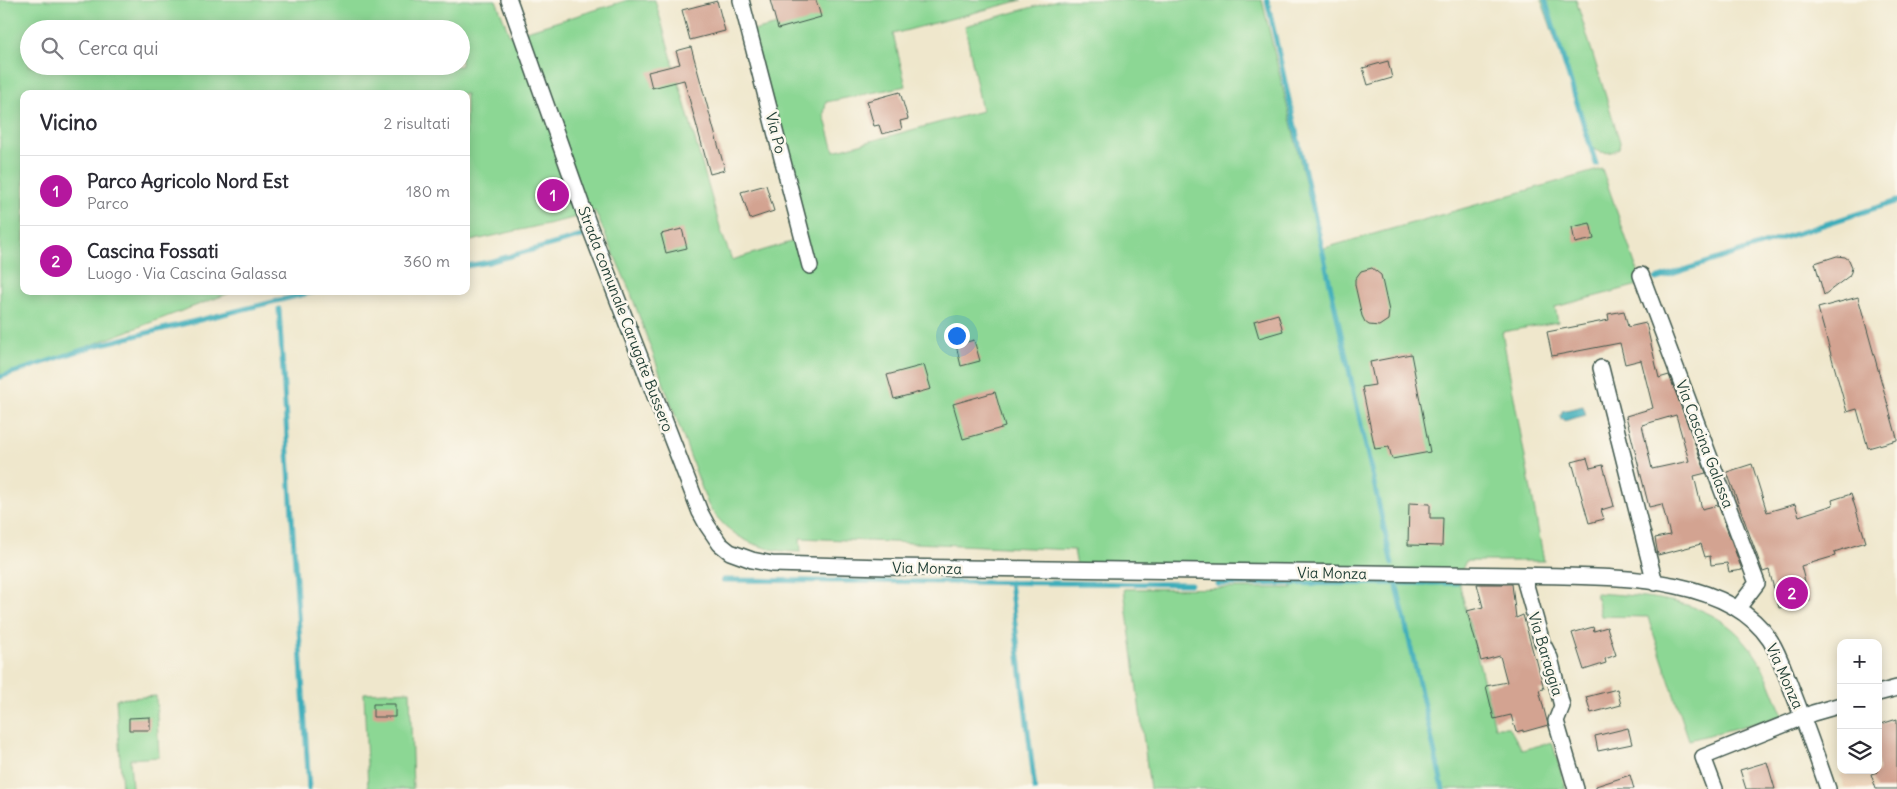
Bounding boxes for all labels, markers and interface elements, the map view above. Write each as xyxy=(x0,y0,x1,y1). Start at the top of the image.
search box xyxy=(20,20,470,75)
icon: search xyxy=(38,34,66,62)
text: Cerca qui xyxy=(78,36,159,60)
text: Vicino xyxy=(40,109,97,136)
street label: Via Po xyxy=(762,110,790,156)
text: 2 risultati xyxy=(384,113,450,133)
text: Parco Agricolo Nord Est xyxy=(87,169,289,193)
pin: 1 xyxy=(537,176,569,214)
text: 1 xyxy=(53,181,59,201)
text: 180 m xyxy=(406,181,450,201)
text: Parco xyxy=(87,193,129,213)
street label: Strada comunale Carugate Bussero xyxy=(574,204,678,434)
text: Cascina Fossati xyxy=(87,239,219,263)
text: 2 xyxy=(52,251,60,271)
text: 360 m xyxy=(403,251,450,271)
text: Luogo · Via Cascina Galassa xyxy=(87,263,287,283)
your location xyxy=(944,323,970,349)
street label: Via Cascina Galassa xyxy=(1672,377,1738,511)
street label: Via Monza xyxy=(892,558,962,578)
street label: Via Monza xyxy=(1297,563,1367,583)
pin: 2 xyxy=(1776,574,1808,612)
street label: Via Baraggia xyxy=(1524,610,1568,698)
map controls xyxy=(1837,639,1882,774)
button: + xyxy=(1837,639,1882,684)
street label: Via Monza xyxy=(1762,640,1808,712)
button: − xyxy=(1837,684,1882,729)
button: layers xyxy=(1837,729,1882,774)

